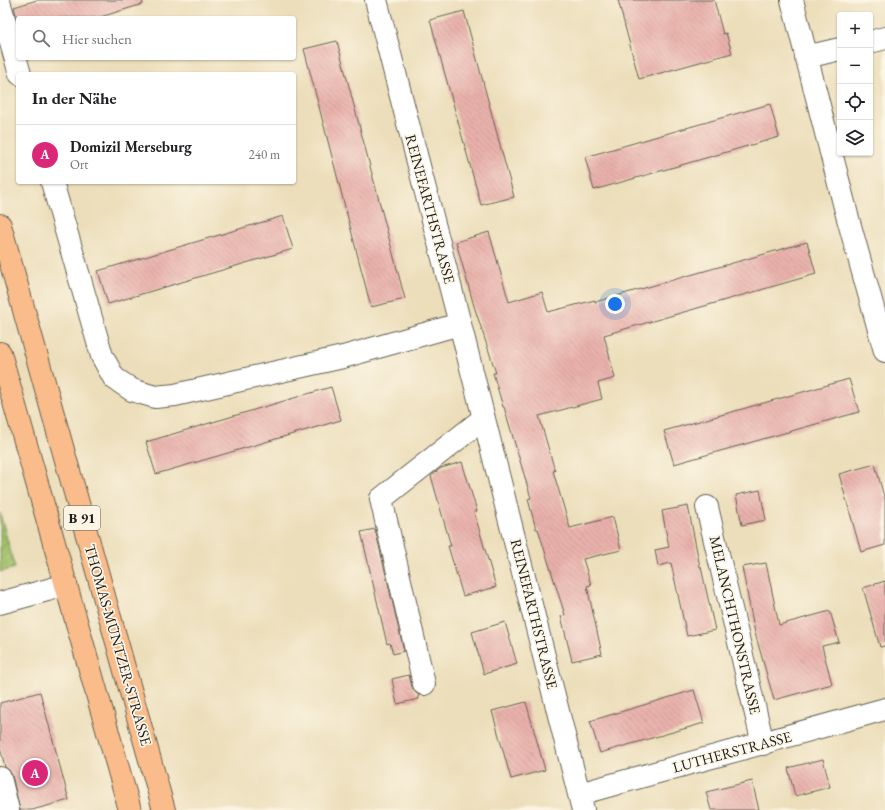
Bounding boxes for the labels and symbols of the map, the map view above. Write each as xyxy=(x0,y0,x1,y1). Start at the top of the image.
street label: REINEFARTHSTRASSE xyxy=(401,132,460,286)
your location xyxy=(605,294,625,314)
road number: B 91 xyxy=(64,506,100,530)
street label: MELANCHTHONSTRASSE xyxy=(706,534,765,716)
street label: REINEFARTHSTRASSE xyxy=(507,537,562,691)
street label: THOMAS-MÜNTZER-STRASSE xyxy=(81,542,157,748)
street label: LUTHERSTRASSE xyxy=(670,726,794,777)
pin: A xyxy=(22,758,48,788)

